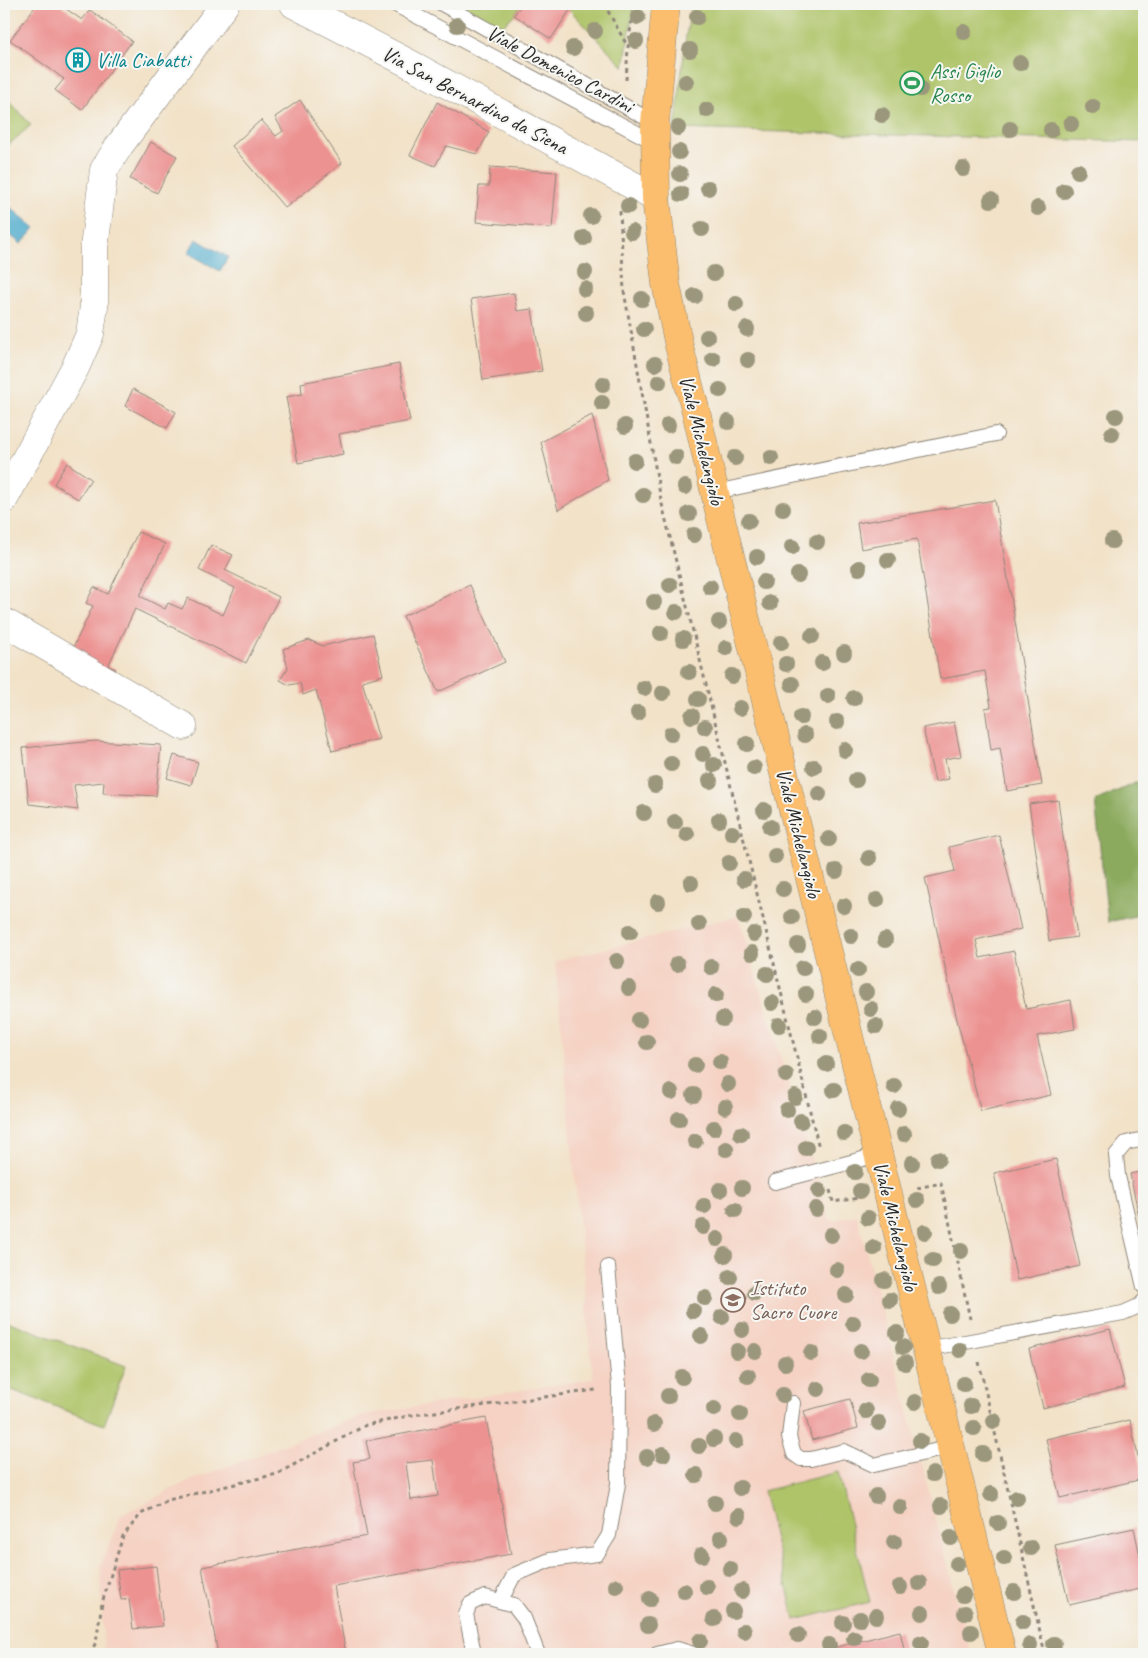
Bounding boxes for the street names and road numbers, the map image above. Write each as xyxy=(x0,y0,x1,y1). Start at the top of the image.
street label: Viale Domenico Cardini xyxy=(482,19,640,120)
street label: Via San Bernardino da Siena xyxy=(378,40,574,161)
street label: Viale Michelangiolo xyxy=(673,373,731,509)
street label: Viale Michelangiolo xyxy=(770,766,828,902)
street label: Viale Michelangiolo xyxy=(867,1159,925,1295)

